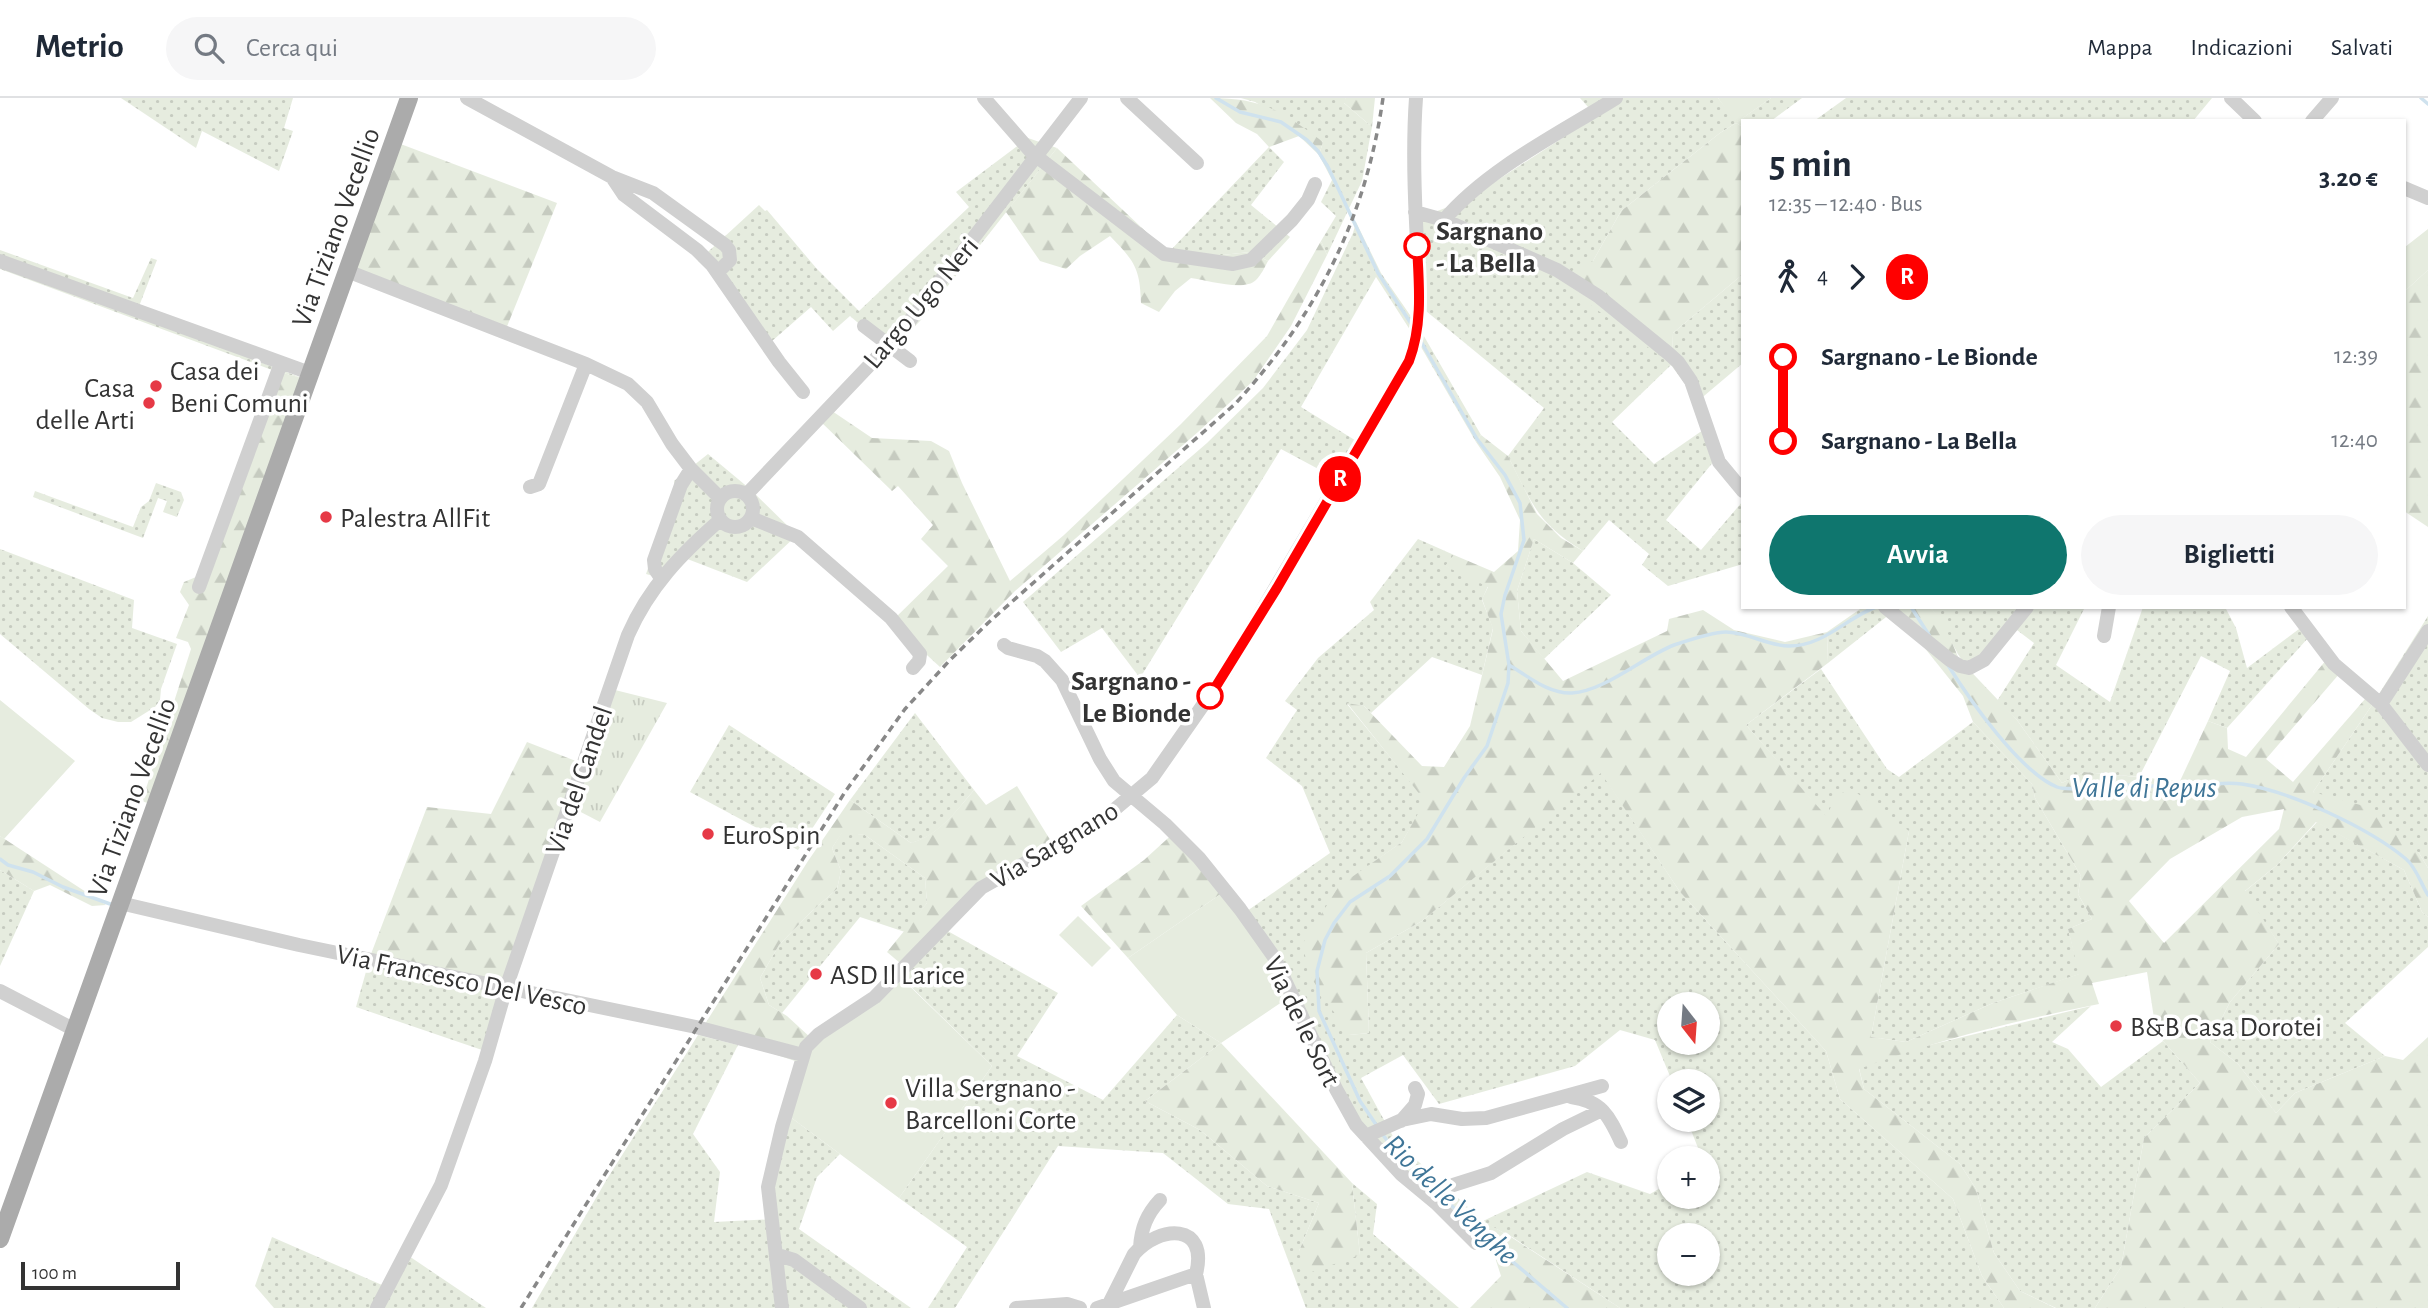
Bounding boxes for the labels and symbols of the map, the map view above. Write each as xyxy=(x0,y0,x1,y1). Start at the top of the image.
street label: Via Tiziano Vecellio xyxy=(288,124,386,331)
place label: Sargnano - La Bella xyxy=(1436,218,1543,278)
street label: Largo Ugo Neri xyxy=(859,232,984,374)
marker: Sargnano - La Bella xyxy=(1404,233,1430,259)
place label: Casa dei Beni Comuni xyxy=(170,358,309,418)
place label: Casa delle Arti xyxy=(36,375,135,435)
marker: Casa dei Beni Comuni xyxy=(148,378,164,394)
marker: Casa delle Arti xyxy=(141,395,157,411)
line badge: R xyxy=(1317,456,1363,502)
place label: Palestra AllFit xyxy=(340,505,490,533)
marker: Palestra AllFit xyxy=(318,509,334,525)
place label: Sargnano - Le Bionde xyxy=(1071,668,1191,728)
marker: Sargnano - Le Bionde xyxy=(1197,683,1223,709)
street label: Via Tiziano Vecellio xyxy=(84,694,182,901)
street label: Via del Candel xyxy=(541,703,618,859)
water label: Valle di Repus xyxy=(2071,773,2217,803)
street label: Via Sargnano xyxy=(986,797,1124,895)
place label: EuroSpin xyxy=(722,822,820,850)
marker: EuroSpin xyxy=(700,826,716,842)
street label: Via Francesco Del Vesco xyxy=(334,941,589,1021)
street label: Via de le Sort xyxy=(1258,953,1345,1091)
place label: ASD Il Larice xyxy=(830,962,965,990)
marker: ASD Il Larice xyxy=(808,966,824,982)
north arrow xyxy=(1657,992,1720,1055)
place label: B&B Casa Dorotei xyxy=(2130,1014,2322,1042)
marker: B&B Casa Dorotei xyxy=(2108,1018,2124,1034)
place label: Villa Sergnano - Barcelloni Corte xyxy=(905,1075,1077,1135)
marker: Villa Sergnano - Barcelloni Corte xyxy=(883,1095,899,1111)
water label: Rio delle Venghe xyxy=(1378,1129,1523,1270)
scale bar xyxy=(21,1259,180,1291)

